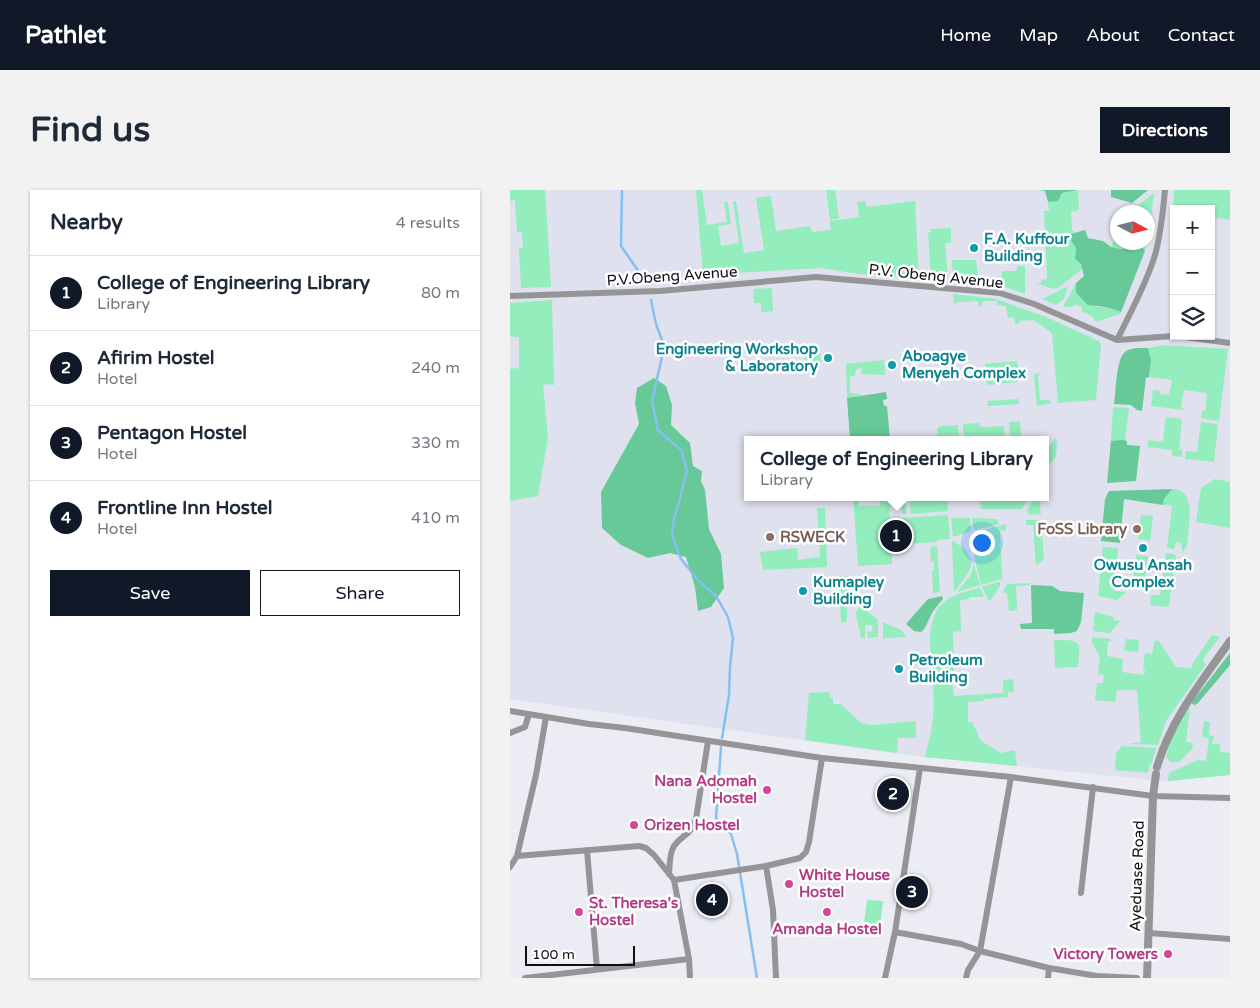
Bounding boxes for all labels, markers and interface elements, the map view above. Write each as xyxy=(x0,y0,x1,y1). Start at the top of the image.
text: Pathlet xyxy=(25,21,106,50)
text: Home xyxy=(940,24,991,46)
text: Map xyxy=(1019,24,1058,46)
text: About xyxy=(1086,24,1140,46)
text: Contact xyxy=(1168,24,1235,46)
button: Directions xyxy=(1100,107,1230,153)
text: Find us xyxy=(30,109,150,151)
north arrow xyxy=(1110,205,1155,250)
map controls xyxy=(1170,205,1215,340)
button: + xyxy=(1170,205,1215,250)
text: Nearby xyxy=(50,210,123,235)
text: 4 results xyxy=(396,213,460,233)
place label: F.A. Kuffour Building xyxy=(984,230,1070,266)
marker: F.A. Kuffour Building xyxy=(968,242,980,254)
button: − xyxy=(1170,250,1215,295)
street label: P.V. Obeng Avenue xyxy=(868,260,1004,292)
street label: P.V.Obeng Avenue xyxy=(606,262,738,290)
text: College of Engineering Library xyxy=(97,272,370,294)
text: 1 xyxy=(61,283,71,303)
text: 80 m xyxy=(421,283,460,303)
text: Library xyxy=(97,294,150,314)
button: layers xyxy=(1170,295,1215,340)
place label: Engineering Workshop & Laboratory xyxy=(656,340,819,376)
text: Afirim Hostel xyxy=(97,347,215,369)
place label: Aboagye Menyeh Complex xyxy=(902,347,1026,383)
marker: Engineering Workshop & Laboratory xyxy=(822,352,834,364)
text: 2 xyxy=(61,358,71,378)
text: 240 m xyxy=(411,358,460,378)
marker: Aboagye Menyeh Complex xyxy=(886,359,898,371)
text: Hotel xyxy=(97,369,138,389)
text: Pentagon Hostel xyxy=(97,422,247,444)
text: 3 xyxy=(61,433,71,453)
text: 330 m xyxy=(411,433,460,453)
popup xyxy=(744,436,1049,501)
text: Hotel xyxy=(97,444,138,464)
text: College of Engineering Library xyxy=(760,448,1033,470)
text: Library xyxy=(760,470,813,490)
text: Frontline Inn Hostel xyxy=(97,497,273,519)
text: 4 xyxy=(61,508,71,528)
text: 410 m xyxy=(411,508,460,528)
pin: 1 xyxy=(880,517,912,555)
text: Hotel xyxy=(97,519,138,539)
place label: FoSS Library xyxy=(1037,520,1127,539)
marker: FoSS Library xyxy=(1131,523,1143,535)
place label: RSWECK xyxy=(780,528,845,546)
your location xyxy=(969,530,995,556)
marker: RSWECK xyxy=(764,531,776,543)
marker: Owusu Ansah Complex xyxy=(1137,542,1149,554)
place label: Owusu Ansah Complex xyxy=(1094,556,1192,592)
button: Save xyxy=(50,570,250,616)
button: Share xyxy=(260,570,460,616)
place label: Kumapley Building xyxy=(813,573,884,609)
marker: Kumapley Building xyxy=(797,585,809,597)
place label: Petroleum Building xyxy=(909,651,983,687)
marker: Petroleum Building xyxy=(893,663,905,675)
place label: Nana Adomah Hostel xyxy=(654,772,757,807)
pin: 2 xyxy=(877,775,909,813)
marker: Nana Adomah Hostel xyxy=(761,784,773,796)
place label: Orizen Hostel xyxy=(644,816,740,834)
marker: Orizen Hostel xyxy=(628,819,640,831)
street label: Ayeduase Road xyxy=(1126,820,1148,932)
place label: White House Hostel xyxy=(799,866,891,901)
pin: 3 xyxy=(896,873,928,911)
marker: White House Hostel xyxy=(783,878,795,890)
pin: 4 xyxy=(696,881,728,919)
place label: St. Theresa's Hostel xyxy=(589,894,678,929)
marker: St. Theresa's Hostel xyxy=(573,906,585,918)
marker: Amanda Hostel xyxy=(821,906,833,918)
place label: Amanda Hostel xyxy=(772,920,882,938)
scale bar xyxy=(525,943,635,966)
place label: Victory Towers xyxy=(1053,945,1158,964)
text: 100 m xyxy=(532,946,575,963)
marker: Victory Towers xyxy=(1162,948,1174,960)

